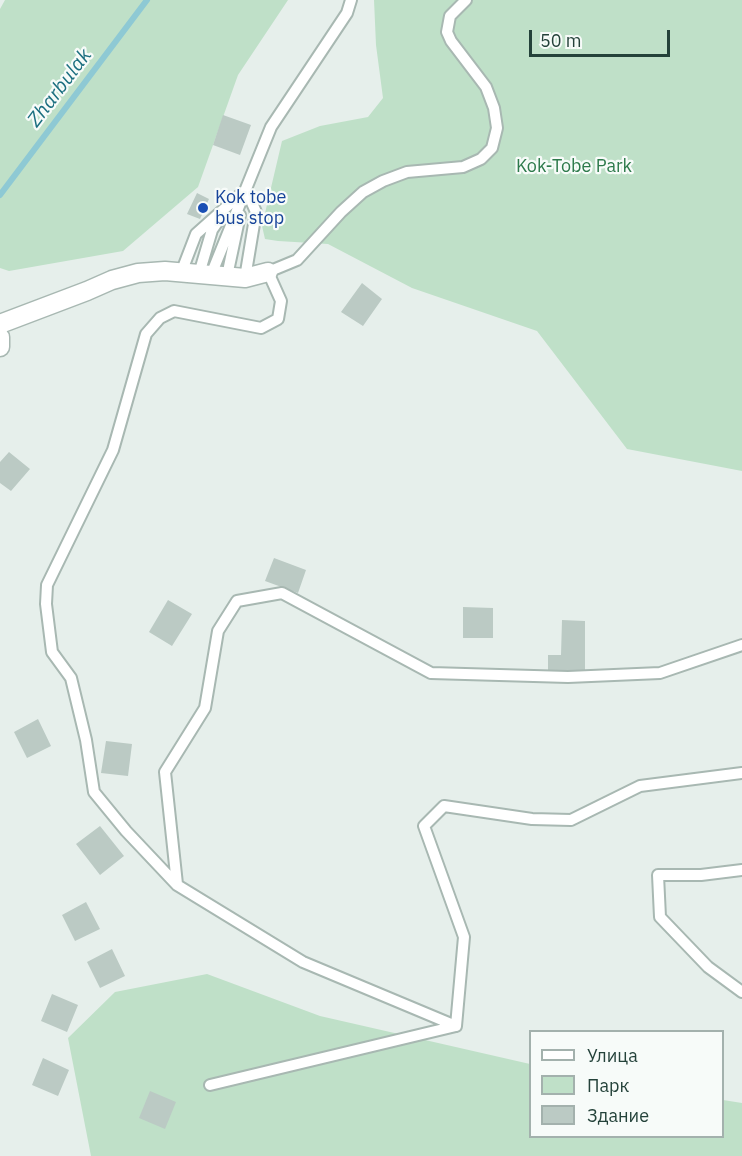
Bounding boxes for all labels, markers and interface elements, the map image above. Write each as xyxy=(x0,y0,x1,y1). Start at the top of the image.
scale bar xyxy=(532,18,673,56)
text: 50 m xyxy=(540,29,582,52)
water label: Zharbulak xyxy=(23,44,97,132)
park label: Kok-Tobe Park xyxy=(516,156,632,178)
place label: Kok tobe bus stop xyxy=(215,187,286,230)
marker: Kok tobe bus stop xyxy=(196,201,210,215)
legend xyxy=(529,1030,724,1138)
text: Улица xyxy=(587,1044,638,1067)
text: Парк xyxy=(587,1074,629,1097)
text: Здание xyxy=(587,1104,649,1127)

